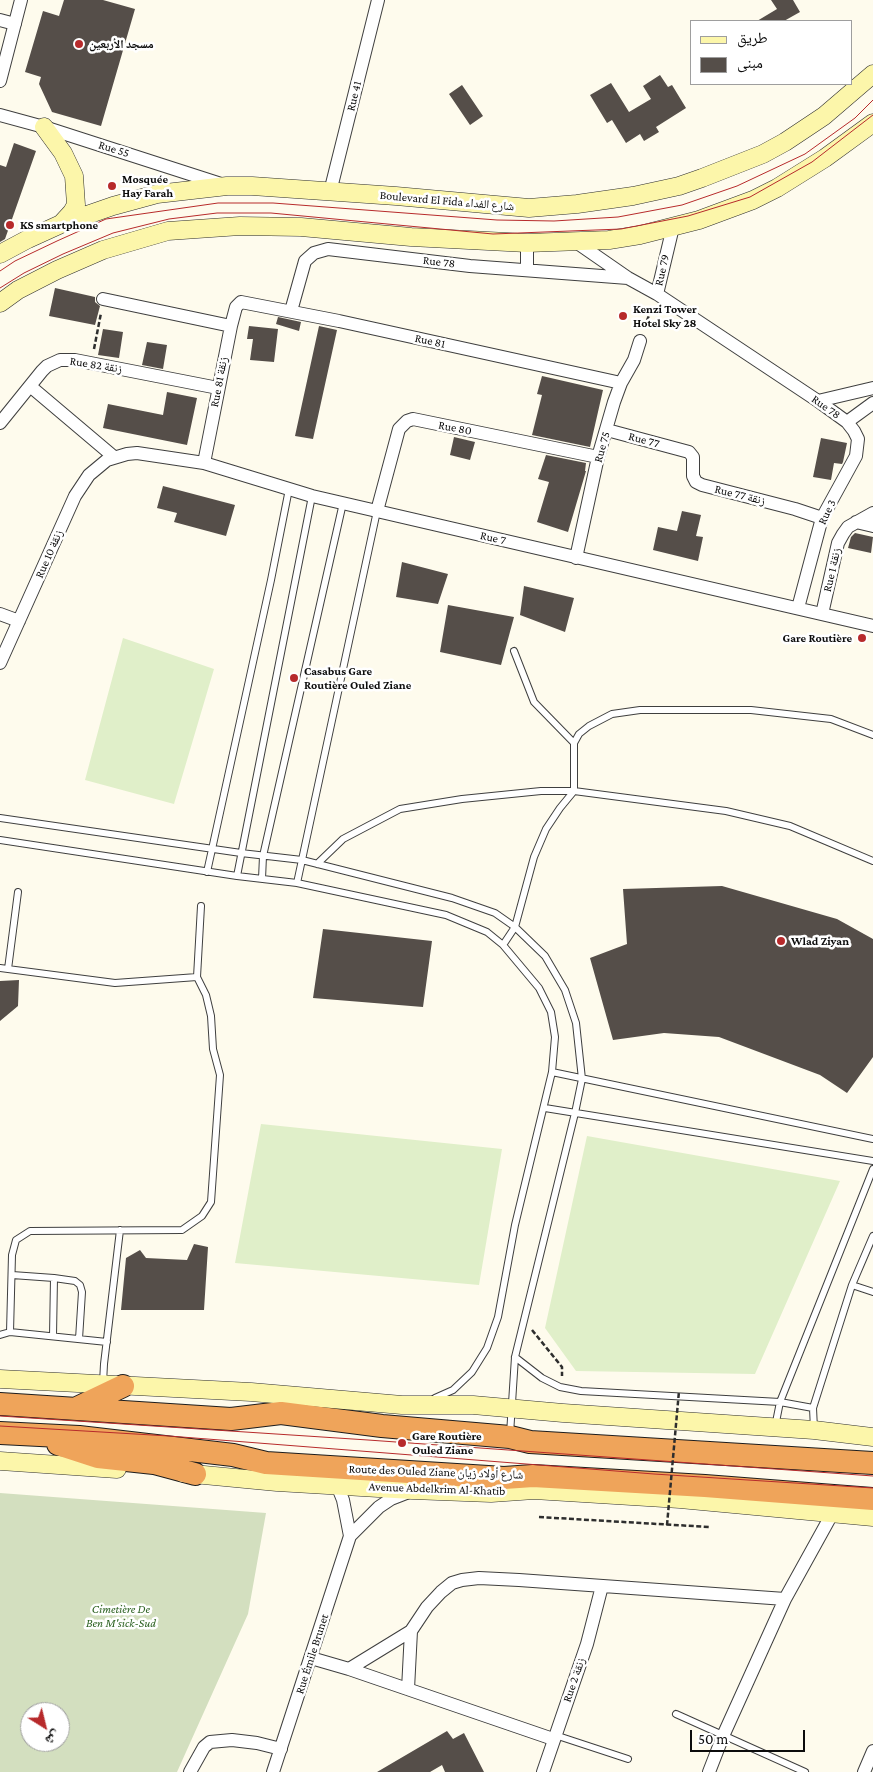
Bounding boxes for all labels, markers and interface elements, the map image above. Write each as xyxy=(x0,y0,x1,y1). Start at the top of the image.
legend xyxy=(690,20,853,85)
text: طريق xyxy=(737,30,768,46)
place label: مسجد الأربعين xyxy=(89,37,154,51)
marker: مسجد الأربعين xyxy=(73,38,85,50)
text: مبنى xyxy=(737,55,763,71)
street label: Rue 41 xyxy=(343,79,365,113)
street label: Rue 55 xyxy=(97,137,131,161)
place label: Mosquée Hay Farah xyxy=(122,172,173,200)
marker: Mosquée Hay Farah xyxy=(106,180,118,192)
street label: Boulevard El Fida شارع الفداء xyxy=(379,188,515,214)
place label: KS smartphone xyxy=(20,218,98,232)
marker: KS smartphone xyxy=(4,219,16,231)
street label: Rue 78 xyxy=(422,253,456,271)
street label: Rue 79 xyxy=(651,253,673,287)
place label: Kenzi Tower Hotel Sky 28 xyxy=(633,302,697,330)
marker: Kenzi Tower Hotel Sky 28 xyxy=(617,310,629,322)
street label: Rue 81 xyxy=(413,331,447,351)
street label: Rue 82 زنقة xyxy=(69,354,123,376)
street label: Rue 81 زنقة xyxy=(207,356,231,408)
street label: Rue 78 xyxy=(809,392,843,422)
street label: Rue 80 xyxy=(437,418,473,438)
street label: Rue 77 xyxy=(627,429,661,451)
street label: Rue 75 xyxy=(591,430,613,464)
street label: Rue 77 زنقة xyxy=(713,482,767,508)
street label: Rue 3 xyxy=(815,497,839,527)
street label: Rue 10 زنقة xyxy=(32,528,66,580)
street label: Rue 7 xyxy=(479,528,507,548)
street label: Rue 1 زنقة xyxy=(820,547,844,593)
place label: Gare Routière xyxy=(782,631,852,645)
marker: Gare Routière xyxy=(856,632,868,644)
place label: Casabus Gare Routière Ouled Ziane xyxy=(304,664,411,692)
marker: Casabus Gare Routière Ouled Ziane xyxy=(288,672,300,684)
place label: Wlad Ziyan xyxy=(791,934,849,948)
marker: Wlad Ziyan xyxy=(775,935,787,947)
place label: Gare Routière Ouled Ziane xyxy=(412,1429,482,1457)
marker: Gare Routière Ouled Ziane xyxy=(396,1437,408,1449)
street label: Route des Ouled Ziane شارع أولاد زيان xyxy=(348,1462,524,1482)
street label: Avenue Abdelkrim Al-Khatib xyxy=(368,1479,506,1499)
park label: Cimetière De Ben M'sick-Sud xyxy=(86,1602,156,1630)
street label: Rue Émile Brunet xyxy=(292,1612,332,1696)
street label: Rue 2 زنقة xyxy=(560,1656,588,1704)
north arrow xyxy=(20,1702,70,1752)
scale bar xyxy=(693,1720,808,1752)
text: ش xyxy=(43,1727,64,1749)
text: 50 m xyxy=(698,1731,728,1747)

